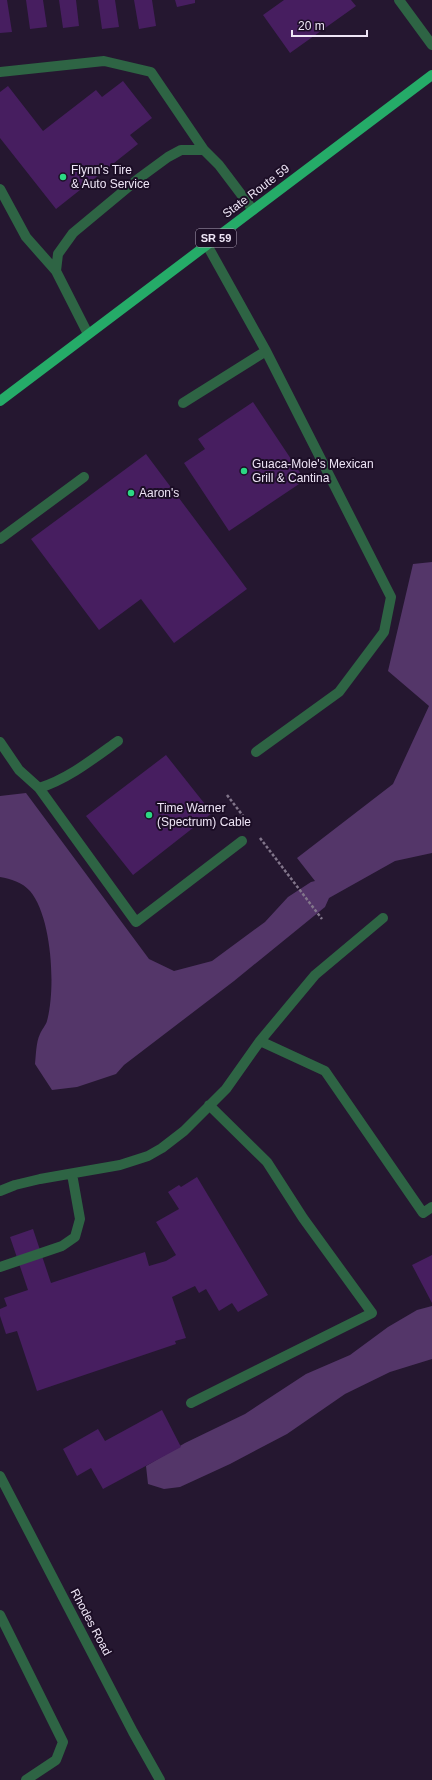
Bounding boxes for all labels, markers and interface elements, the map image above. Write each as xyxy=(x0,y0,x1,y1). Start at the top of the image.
scale bar xyxy=(292,12,367,38)
text: 20 m xyxy=(298,19,325,33)
street label: State Route 59 xyxy=(220,161,292,221)
place label: Flynn's Tire & Auto Service xyxy=(71,163,150,191)
marker: Flynn's Tire & Auto Service xyxy=(58,172,68,182)
road number: SR 59 xyxy=(196,229,236,247)
place label: Guaca-Mole's Mexican Grill & Cantina xyxy=(252,457,374,485)
marker: Guaca-Mole's Mexican Grill & Cantina xyxy=(239,466,249,476)
place label: Aaron's xyxy=(139,486,179,500)
marker: Aaron's xyxy=(126,488,136,498)
place label: Time Warner (Spectrum) Cable xyxy=(157,801,251,829)
marker: Time Warner (Spectrum) Cable xyxy=(144,810,154,820)
street label: Rhodes Road xyxy=(68,1586,114,1658)

